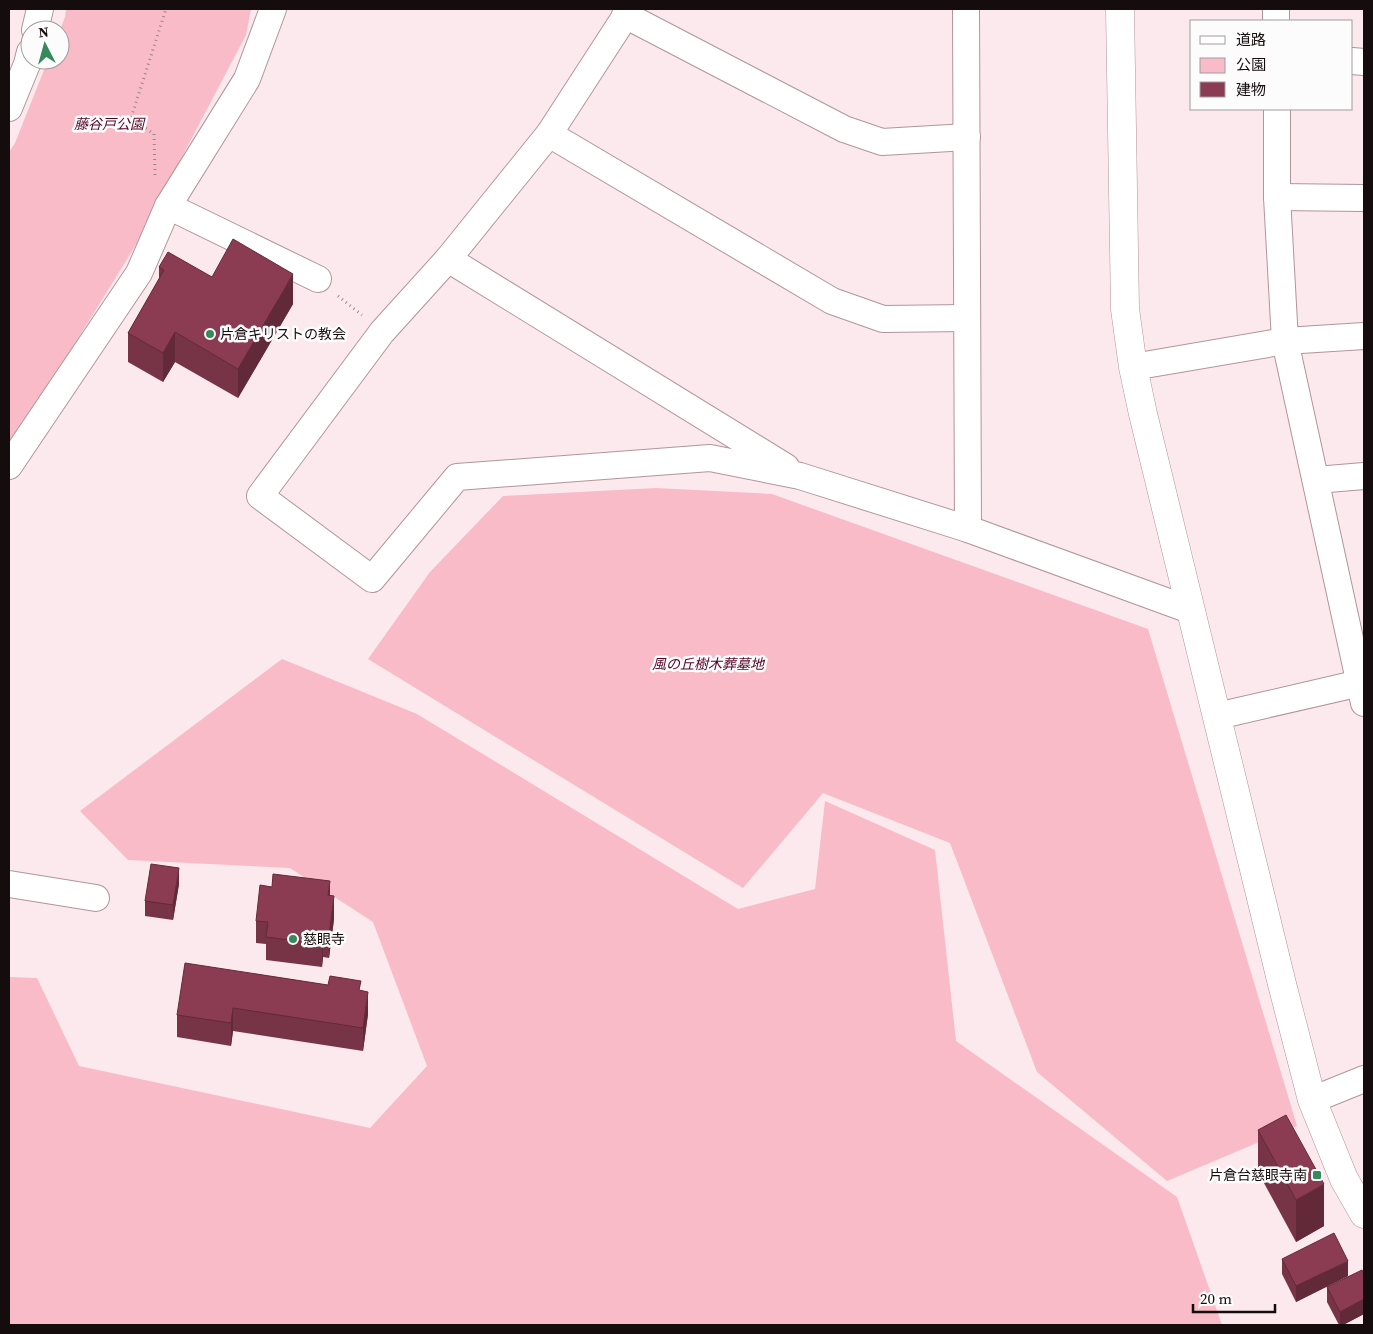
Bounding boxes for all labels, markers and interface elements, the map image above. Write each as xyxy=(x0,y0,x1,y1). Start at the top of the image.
north arrow xyxy=(20,20,70,70)
legend xyxy=(1190,20,1353,110)
text: N xyxy=(38,22,50,43)
text: 道路 xyxy=(1236,29,1266,50)
text: 公園 xyxy=(1236,54,1266,75)
text: 建物 xyxy=(1236,79,1266,100)
park label: 藤谷戸公園 xyxy=(74,114,146,134)
place label: 片倉キリストの教会 xyxy=(220,324,346,344)
marker: 片倉キリストの教会 xyxy=(204,328,216,340)
park label: 風の丘樹木葬墓地 xyxy=(652,654,766,674)
place label: 慈眼寺 xyxy=(303,929,345,949)
marker: 慈眼寺 xyxy=(287,933,299,945)
place label: 片倉台慈眼寺南 xyxy=(1209,1165,1307,1185)
marker: 片倉台慈眼寺南 xyxy=(1311,1169,1323,1181)
scale bar xyxy=(1193,1282,1276,1314)
text: 20 m xyxy=(1200,1288,1232,1309)

